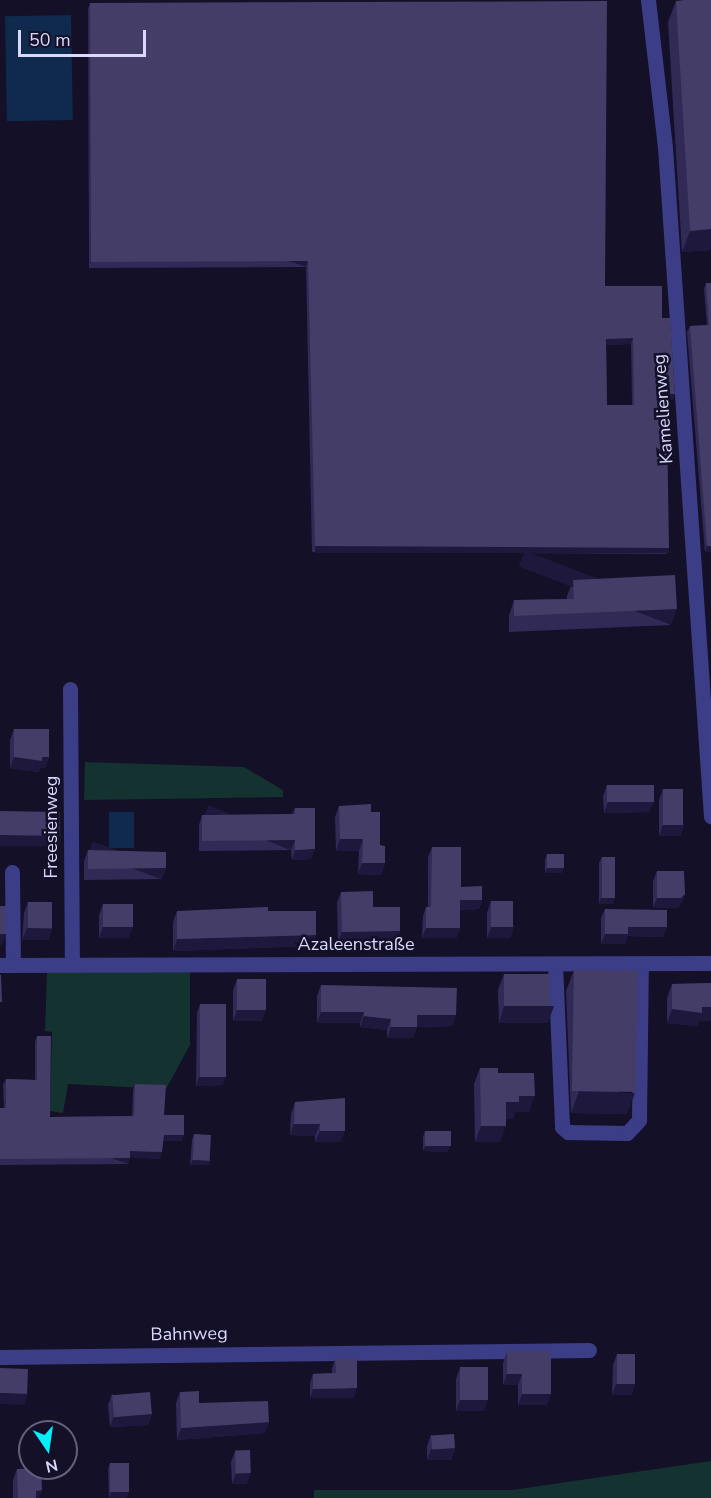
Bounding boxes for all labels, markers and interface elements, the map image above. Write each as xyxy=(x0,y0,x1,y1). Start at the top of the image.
scale bar xyxy=(21,18,148,56)
text: 50 m xyxy=(29,28,71,52)
street label: Kamelienweg xyxy=(648,353,678,465)
street label: Freesienweg xyxy=(40,776,62,878)
street label: Azaleenstraße xyxy=(298,933,414,955)
street label: Bahnweg xyxy=(150,1323,228,1345)
north arrow xyxy=(18,1420,78,1480)
text: N xyxy=(43,1454,60,1478)

